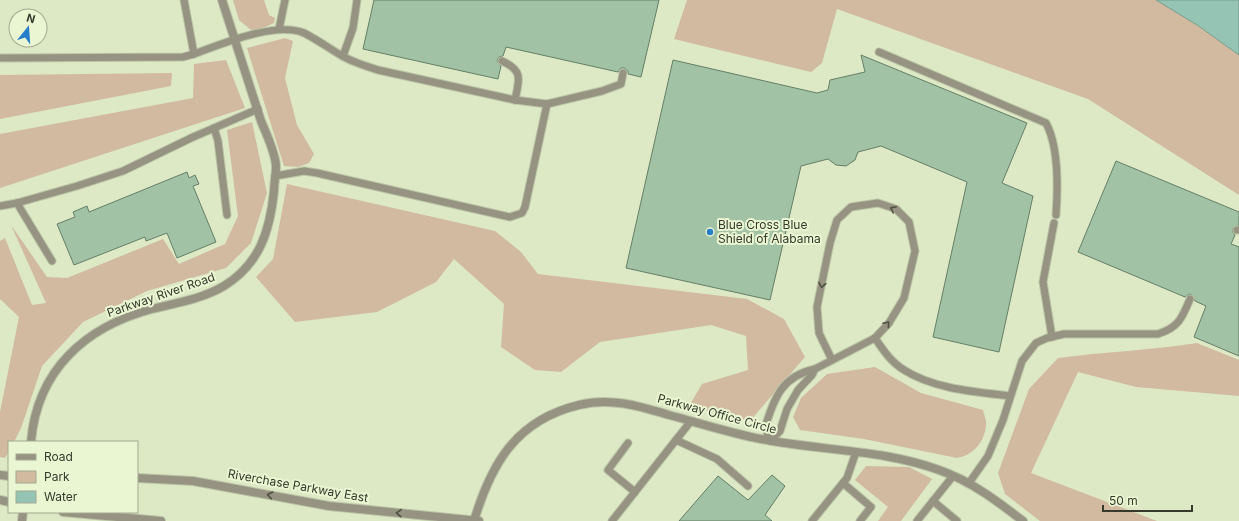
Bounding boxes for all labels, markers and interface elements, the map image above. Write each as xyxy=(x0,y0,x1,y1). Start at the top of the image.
north arrow xyxy=(8,8,48,48)
text: N xyxy=(25,11,37,26)
one-way arrow xyxy=(890,206,897,214)
place label: Blue Cross Blue Shield of Alabama xyxy=(718,217,821,246)
marker: Blue Cross Blue Shield of Alabama xyxy=(705,227,715,237)
street label: Parkway River Road xyxy=(105,269,217,320)
one-way arrow xyxy=(818,282,826,288)
one-way arrow xyxy=(883,322,890,329)
street label: Parkway Office Circle xyxy=(656,390,778,437)
legend xyxy=(8,441,138,513)
text: Road xyxy=(44,449,73,464)
street label: Riverchase Parkway East xyxy=(227,466,370,505)
text: Park xyxy=(44,469,70,484)
scale bar xyxy=(1103,487,1192,513)
text: Water xyxy=(44,489,78,504)
one-way arrow xyxy=(267,492,274,500)
text: 50 m xyxy=(1109,493,1138,508)
one-way arrow xyxy=(396,509,402,518)

